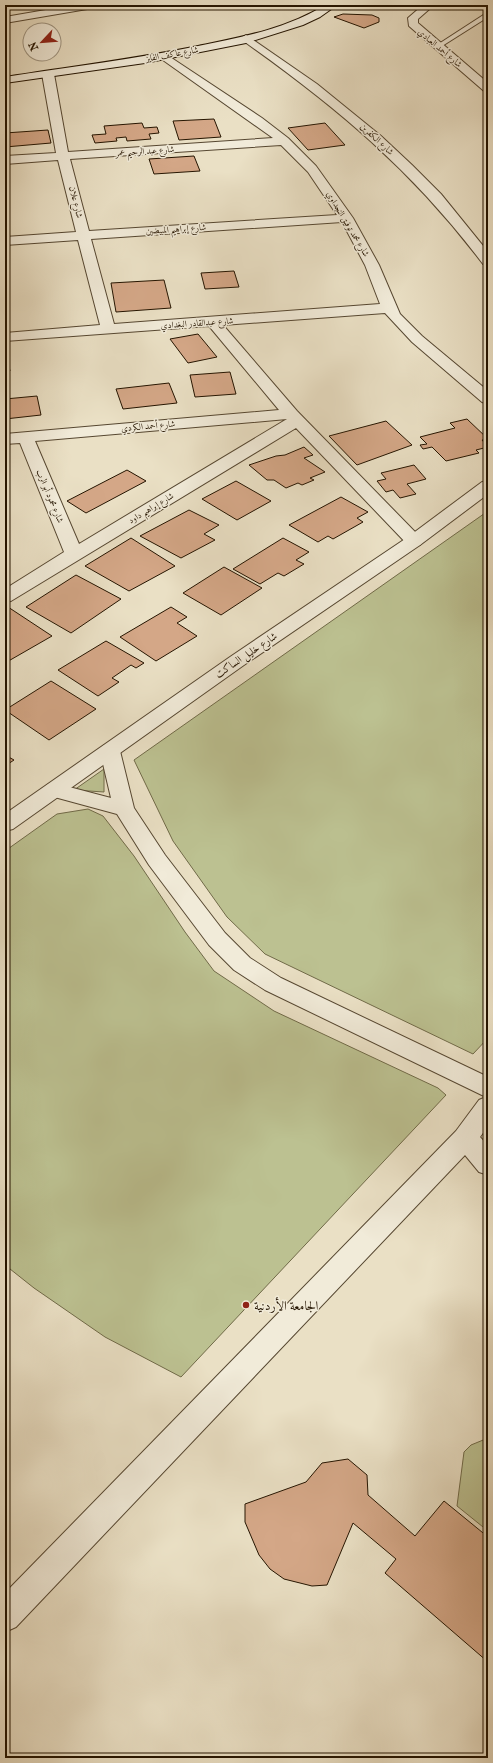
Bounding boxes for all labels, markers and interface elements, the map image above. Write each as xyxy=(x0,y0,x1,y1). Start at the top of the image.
north arrow xyxy=(22,22,62,62)
street label: شارع أحمد العبادي xyxy=(414,25,465,72)
text: N xyxy=(26,39,41,53)
street label: شارع عاكف الفايز xyxy=(144,44,199,66)
street label: شارع الكفرين xyxy=(357,121,396,158)
street label: شارع عبد الرحيم عمر xyxy=(114,144,175,162)
street label: شارع علان xyxy=(65,185,85,219)
street label: شارع محمد توفيق النجداوي xyxy=(322,189,371,260)
street label: شارع إبراهيم المبيضين xyxy=(146,222,207,240)
street label: شارع عبدالقادر البغدادي xyxy=(160,315,234,334)
street label: شارع أحمد الكردي xyxy=(120,417,176,436)
street label: شارع محمود أبو الرب xyxy=(32,467,68,525)
street label: شارع إبراهيم داود xyxy=(126,491,178,529)
street label: شارع خليل الساكت xyxy=(212,629,281,683)
place label: الجامعة الأردنية xyxy=(254,1297,319,1314)
marker: الجامعة الأردنية xyxy=(241,1300,251,1310)

